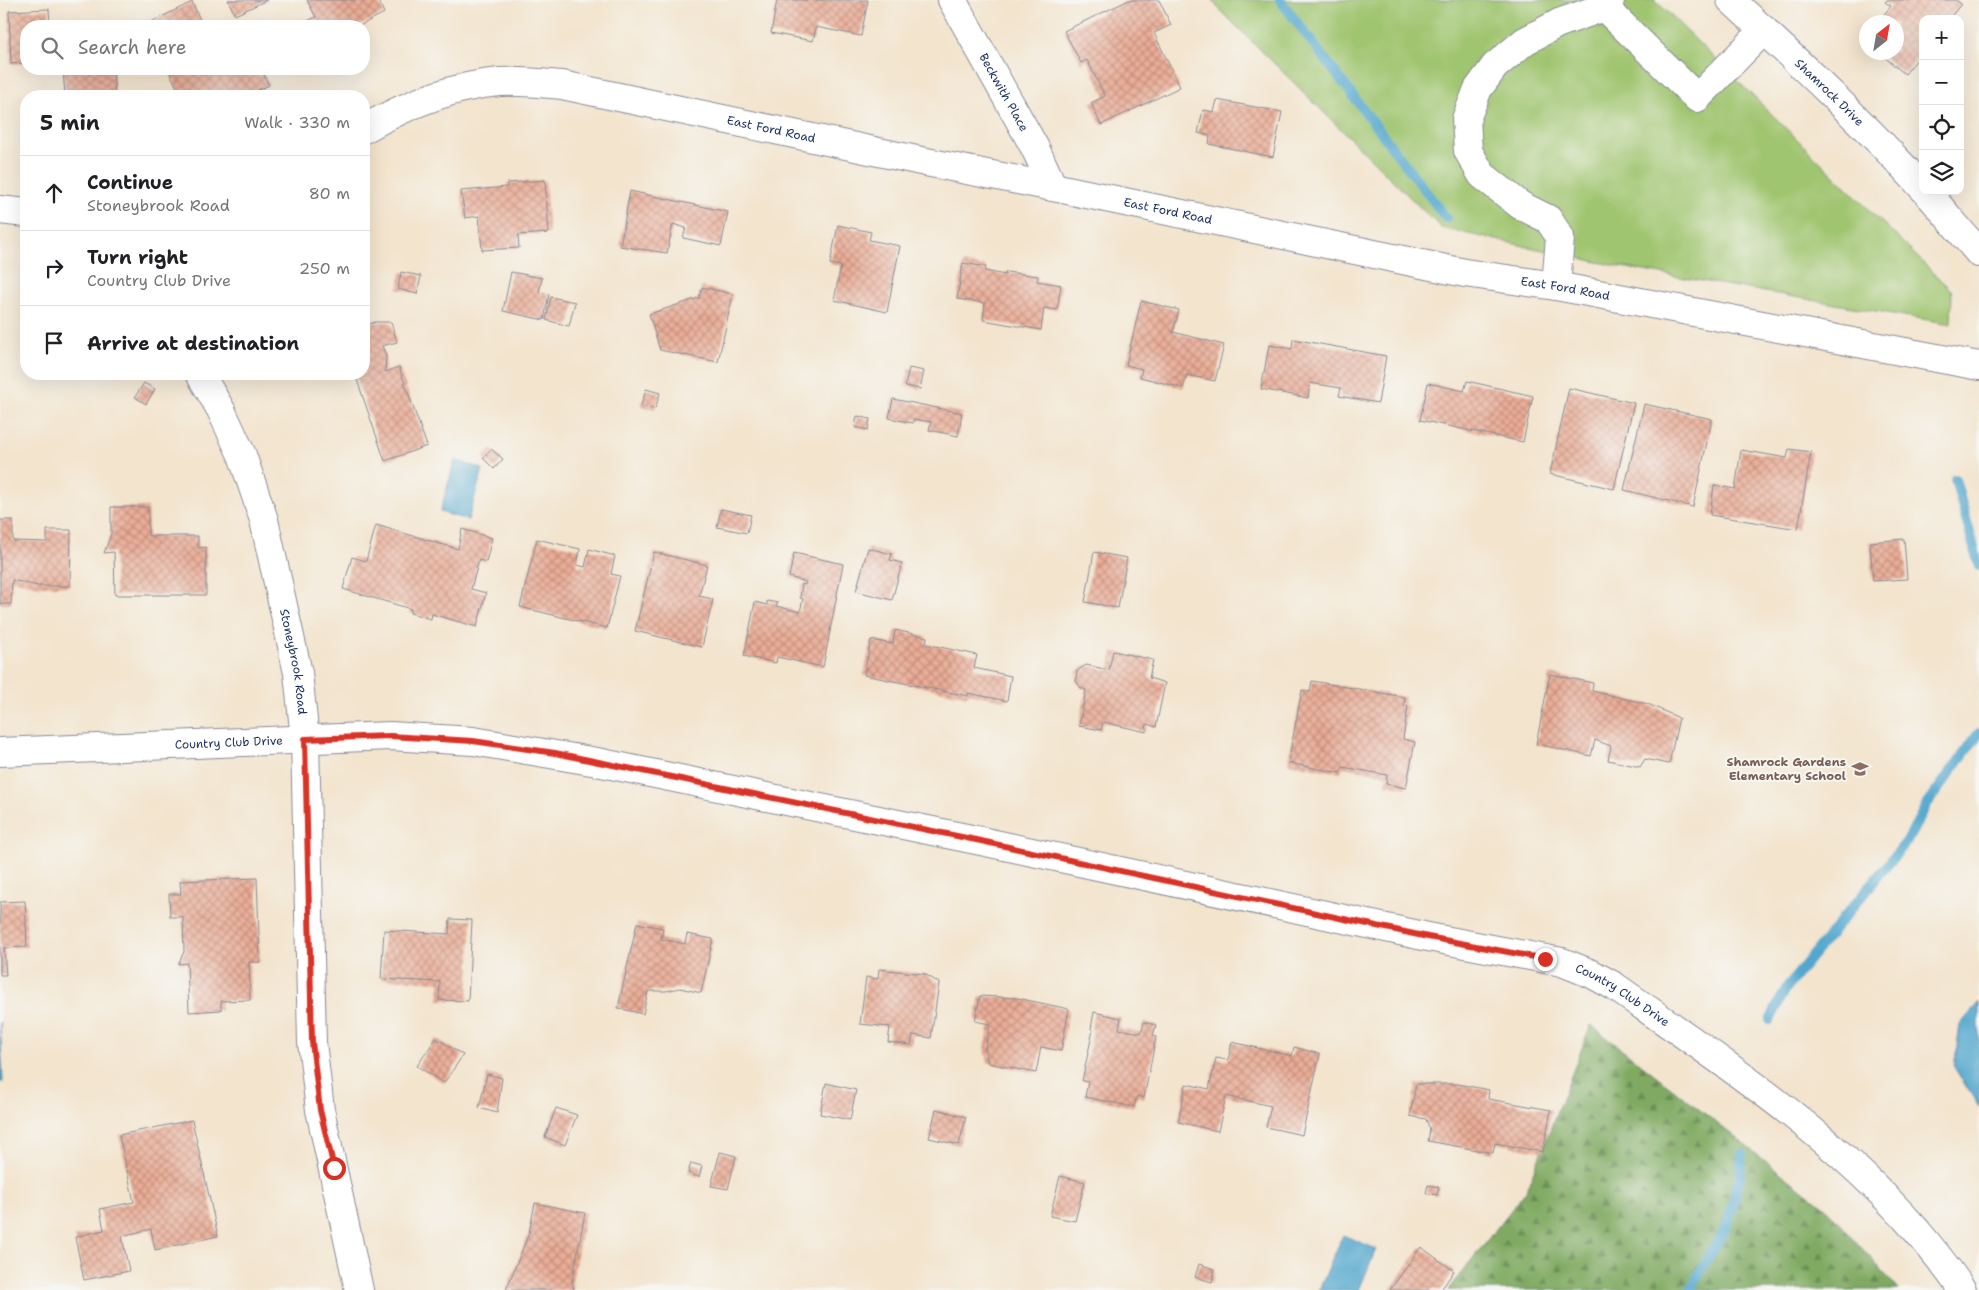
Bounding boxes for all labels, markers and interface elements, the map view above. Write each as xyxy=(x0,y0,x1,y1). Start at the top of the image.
north arrow xyxy=(1859,15,1904,60)
map controls xyxy=(1919,15,1964,195)
button: + xyxy=(1919,15,1964,60)
search box xyxy=(20,20,370,75)
icon: search xyxy=(38,34,66,62)
text: Search here xyxy=(78,35,187,60)
street label: Beckwith Place xyxy=(976,51,1032,135)
street label: Shamrock Drive xyxy=(1791,55,1868,130)
button: − xyxy=(1919,60,1964,105)
button: locate xyxy=(1919,105,1964,150)
text: 5 min xyxy=(40,109,100,137)
text: Walk · 330 m xyxy=(244,112,350,133)
street label: East Ford Road xyxy=(725,112,817,147)
button: layers xyxy=(1919,150,1964,195)
text: Continue xyxy=(87,170,173,195)
icon: ahead xyxy=(40,179,68,207)
text: 80 m xyxy=(309,183,350,204)
street label: East Ford Road xyxy=(1122,194,1214,228)
text: Stoneybrook Road xyxy=(87,195,230,216)
text: Turn right xyxy=(87,245,188,270)
icon: right xyxy=(40,254,68,282)
text: 250 m xyxy=(299,258,350,279)
text: Country Club Drive xyxy=(87,270,231,291)
street label: East Ford Road xyxy=(1520,273,1612,304)
icon: arrive xyxy=(40,329,68,357)
text: Arrive at destination xyxy=(87,331,299,356)
street label: Stoneybrook Road xyxy=(276,608,310,716)
street label: Country Club Drive xyxy=(174,732,283,753)
place label: Shamrock Gardens Elementary School xyxy=(1727,754,1846,784)
school or university icon: Shamrock Gardens Elementary School xyxy=(1850,759,1870,779)
route end xyxy=(1534,948,1557,971)
street label: Country Club Drive xyxy=(1573,960,1673,1030)
route start xyxy=(323,1157,346,1180)

